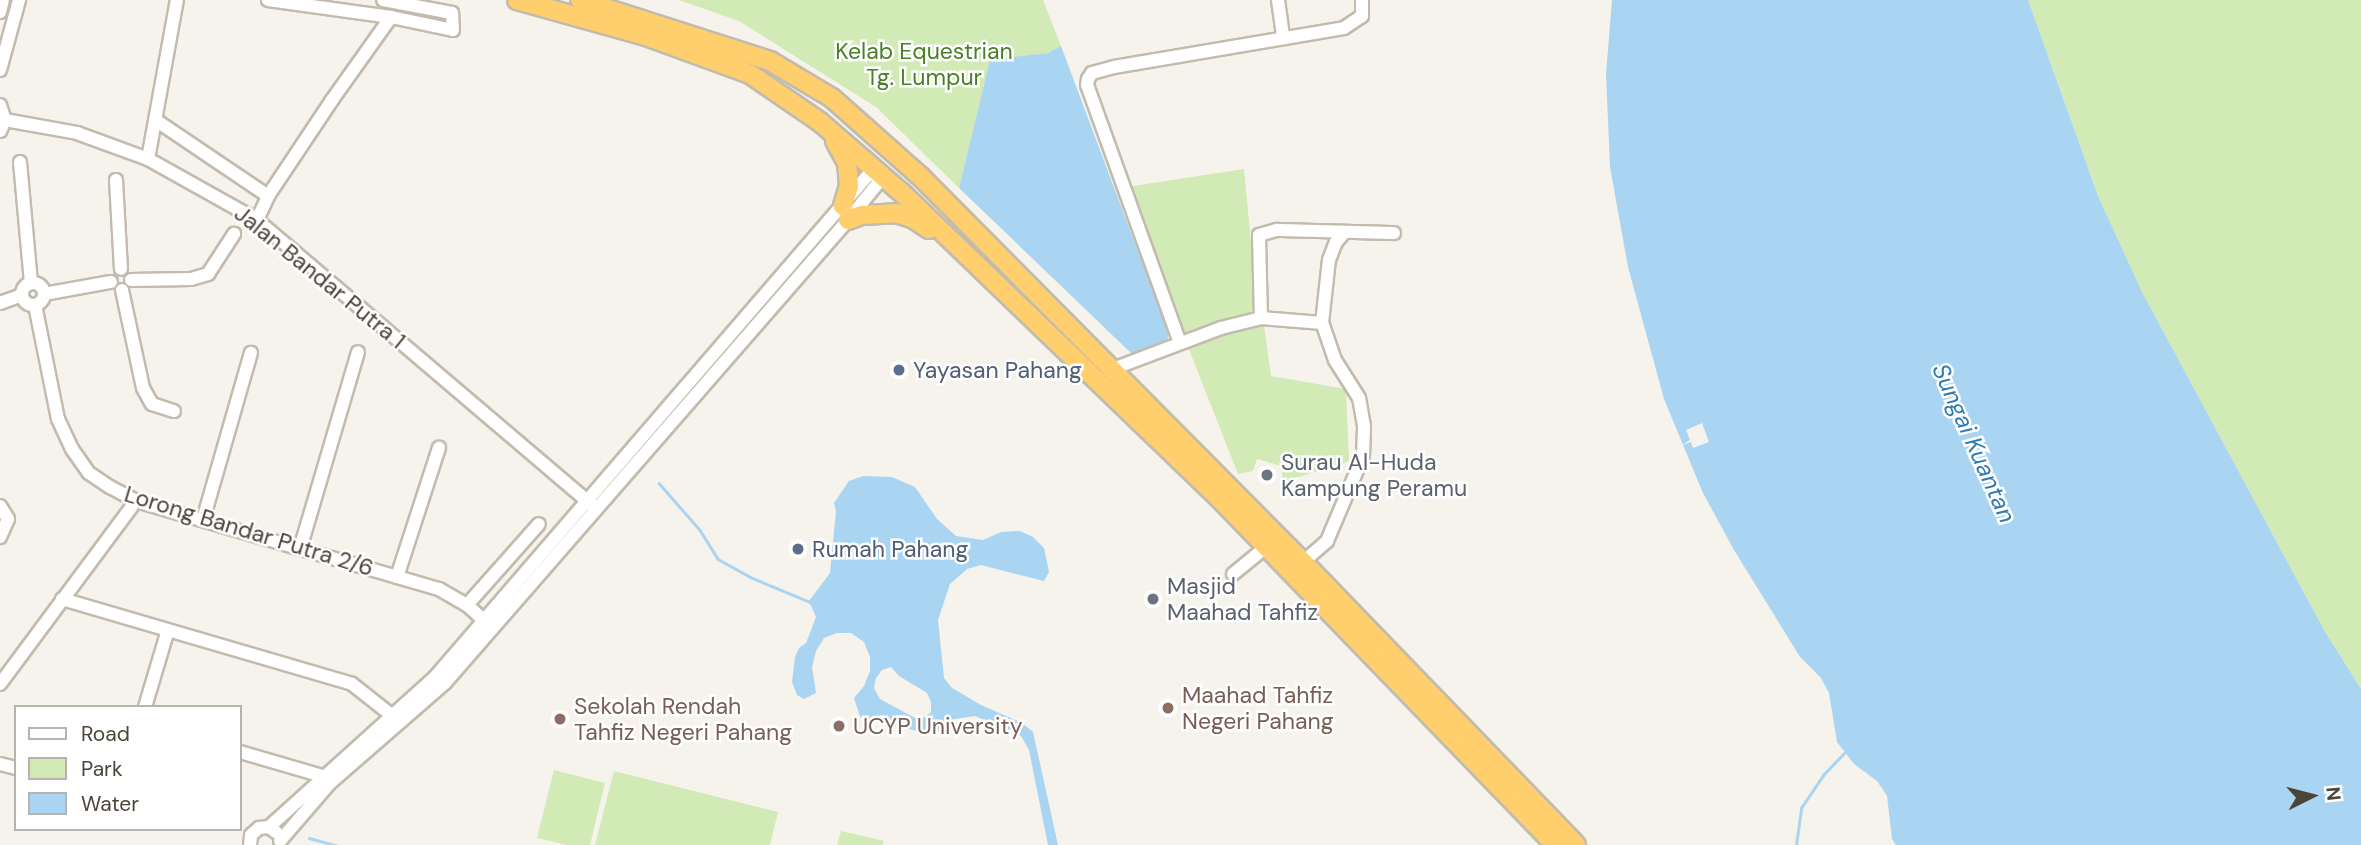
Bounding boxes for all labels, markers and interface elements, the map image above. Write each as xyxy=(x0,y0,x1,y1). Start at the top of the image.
park label: Kelab Equestrian Tg. Lumpur xyxy=(835,37,1013,91)
street label: Jalan Bandar Putra 1 xyxy=(229,200,411,354)
place label: Yayasan Pahang xyxy=(913,356,1082,384)
water label: Sungai Kuantan xyxy=(1926,359,2022,527)
marker: Yayasan Pahang xyxy=(891,362,907,378)
place label: Surau Al-Huda Kampung Peramu xyxy=(1281,448,1467,502)
marker: Surau Al-Huda Kampung Peramu xyxy=(1259,467,1275,483)
street label: Lorong Bandar Putra 2/6 xyxy=(121,480,377,582)
place label: Rumah Pahang xyxy=(812,535,968,563)
marker: Rumah Pahang xyxy=(790,541,806,557)
place label: Masjid Maahad Tahfiz xyxy=(1167,572,1318,626)
marker: Masjid Maahad Tahfiz xyxy=(1145,591,1161,607)
place label: Maahad Tahfiz Negeri Pahang xyxy=(1182,681,1334,735)
place label: Sekolah Rendah Tahfiz Negeri Pahang xyxy=(574,692,792,746)
marker: Maahad Tahfiz Negeri Pahang xyxy=(1160,700,1176,716)
legend xyxy=(14,705,242,831)
marker: Sekolah Rendah Tahfiz Negeri Pahang xyxy=(552,711,568,727)
place label: UCYP University xyxy=(853,712,1022,740)
marker: UCYP University xyxy=(831,718,847,734)
text: Road xyxy=(81,720,130,748)
text: Park xyxy=(81,755,122,783)
north arrow xyxy=(2277,761,2347,831)
text: N xyxy=(2320,786,2347,802)
text: Water xyxy=(81,790,139,818)

